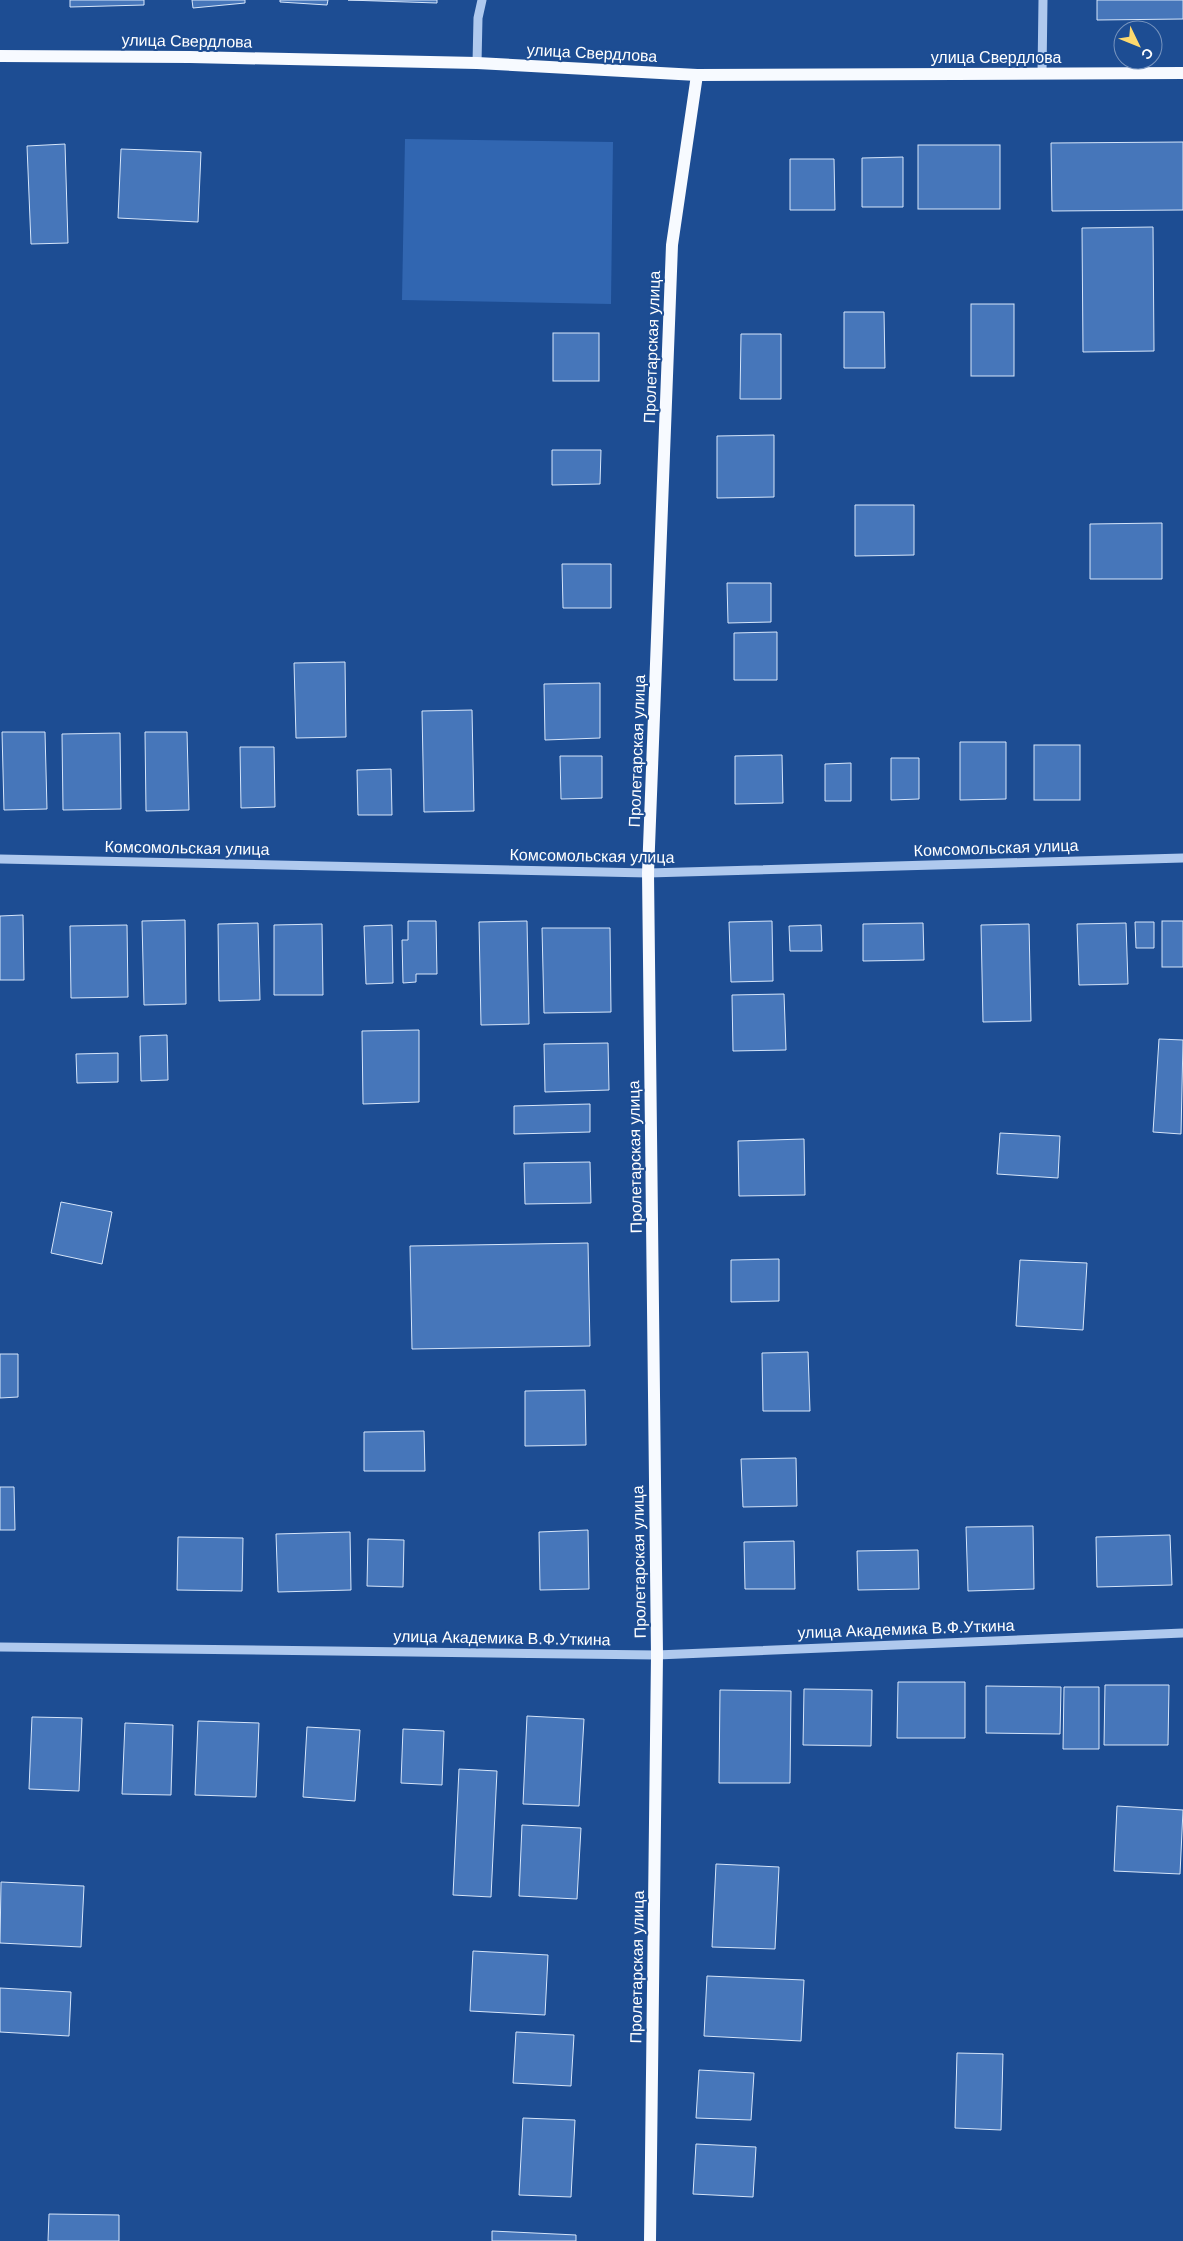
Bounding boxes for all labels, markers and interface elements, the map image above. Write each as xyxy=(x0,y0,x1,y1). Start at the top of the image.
north arrow xyxy=(1113,20,1163,70)
street label: улица Свердлова xyxy=(122,31,253,51)
street label: улица Свердлова xyxy=(526,41,658,65)
text: С xyxy=(1138,45,1157,63)
street label: улица Свердлова xyxy=(931,49,1061,66)
street label: Пролетарская улица xyxy=(641,270,663,424)
street label: Пролетарская улица xyxy=(626,674,648,828)
street label: Комсомольская улица xyxy=(913,837,1079,859)
street label: Комсомольская улица xyxy=(104,838,270,858)
street label: Комсомольская улица xyxy=(509,846,675,866)
street label: Пролетарская улица xyxy=(625,1080,645,1234)
street label: Пролетарская улица xyxy=(629,1485,649,1639)
street label: улица Академика В.Ф.Уткина xyxy=(797,1617,1015,1641)
street label: улица Академика В.Ф.Уткина xyxy=(393,1628,611,1648)
street label: Пролетарская улица xyxy=(627,1890,647,2044)

